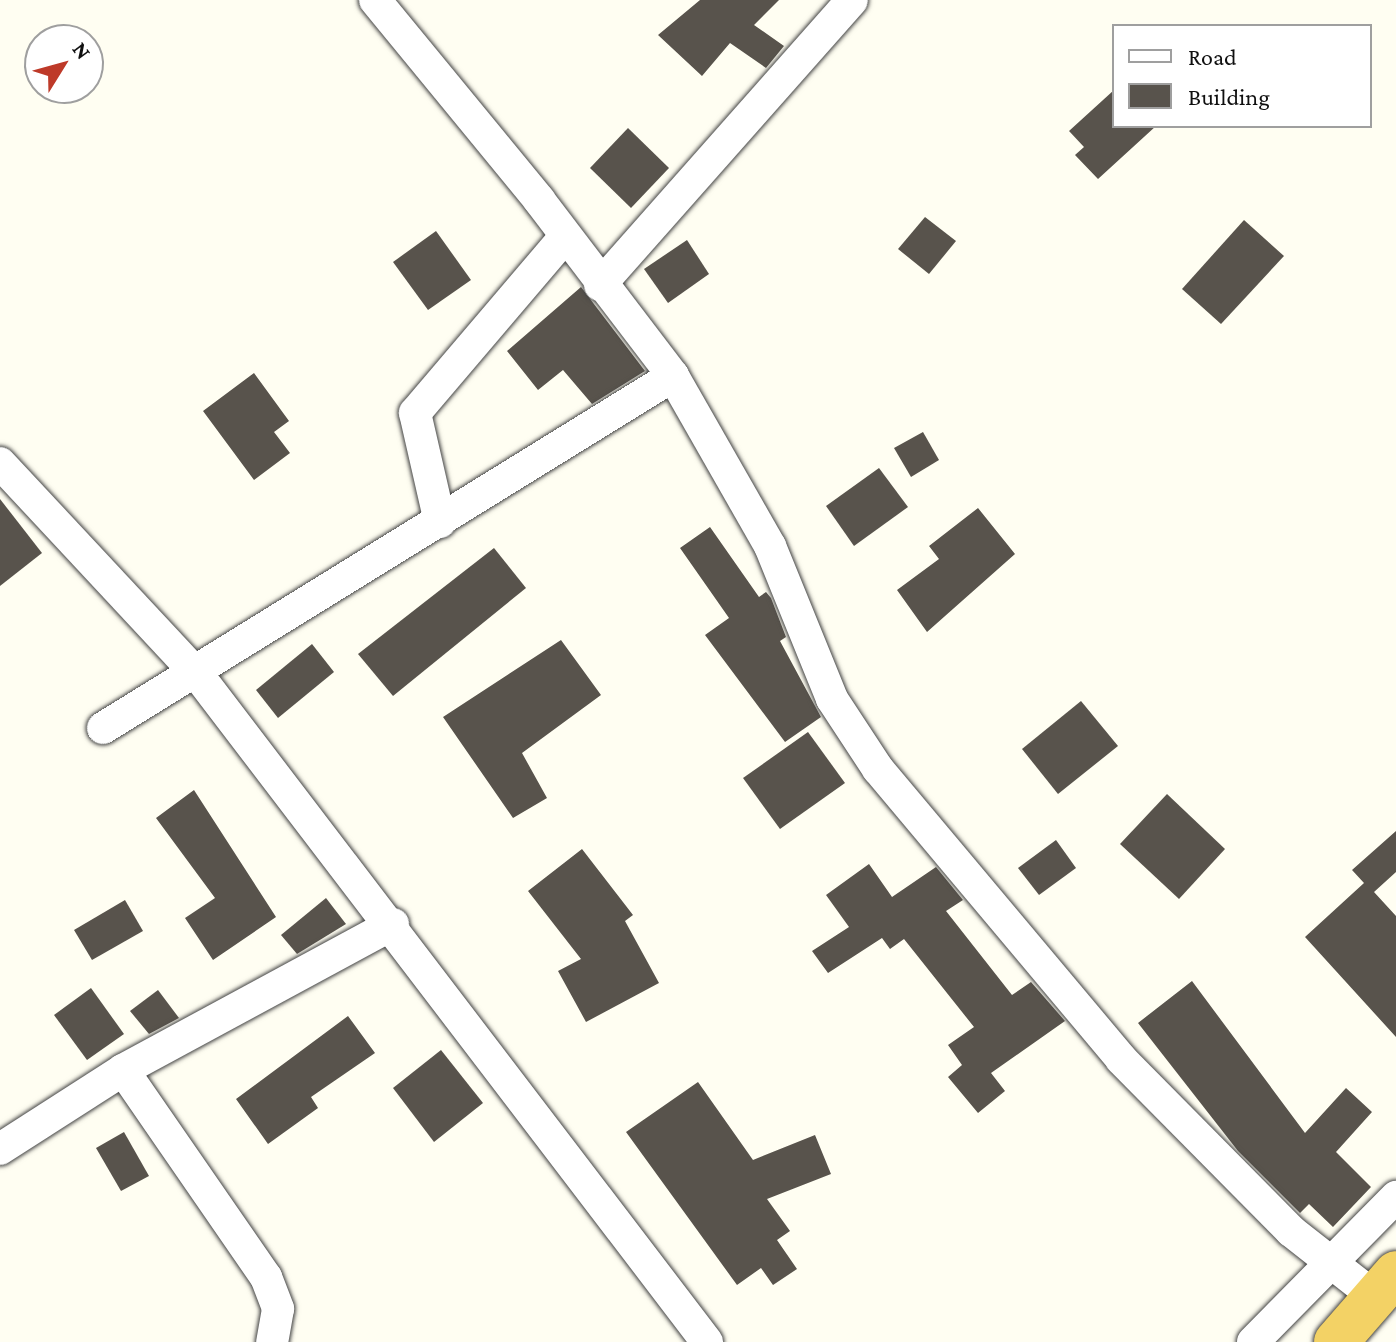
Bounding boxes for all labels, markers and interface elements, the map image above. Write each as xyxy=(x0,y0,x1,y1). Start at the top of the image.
north arrow xyxy=(24,24,104,104)
legend xyxy=(1112,24,1372,128)
text: N xyxy=(67,37,96,64)
text: Road xyxy=(1188,43,1237,70)
text: Building xyxy=(1188,83,1270,110)

